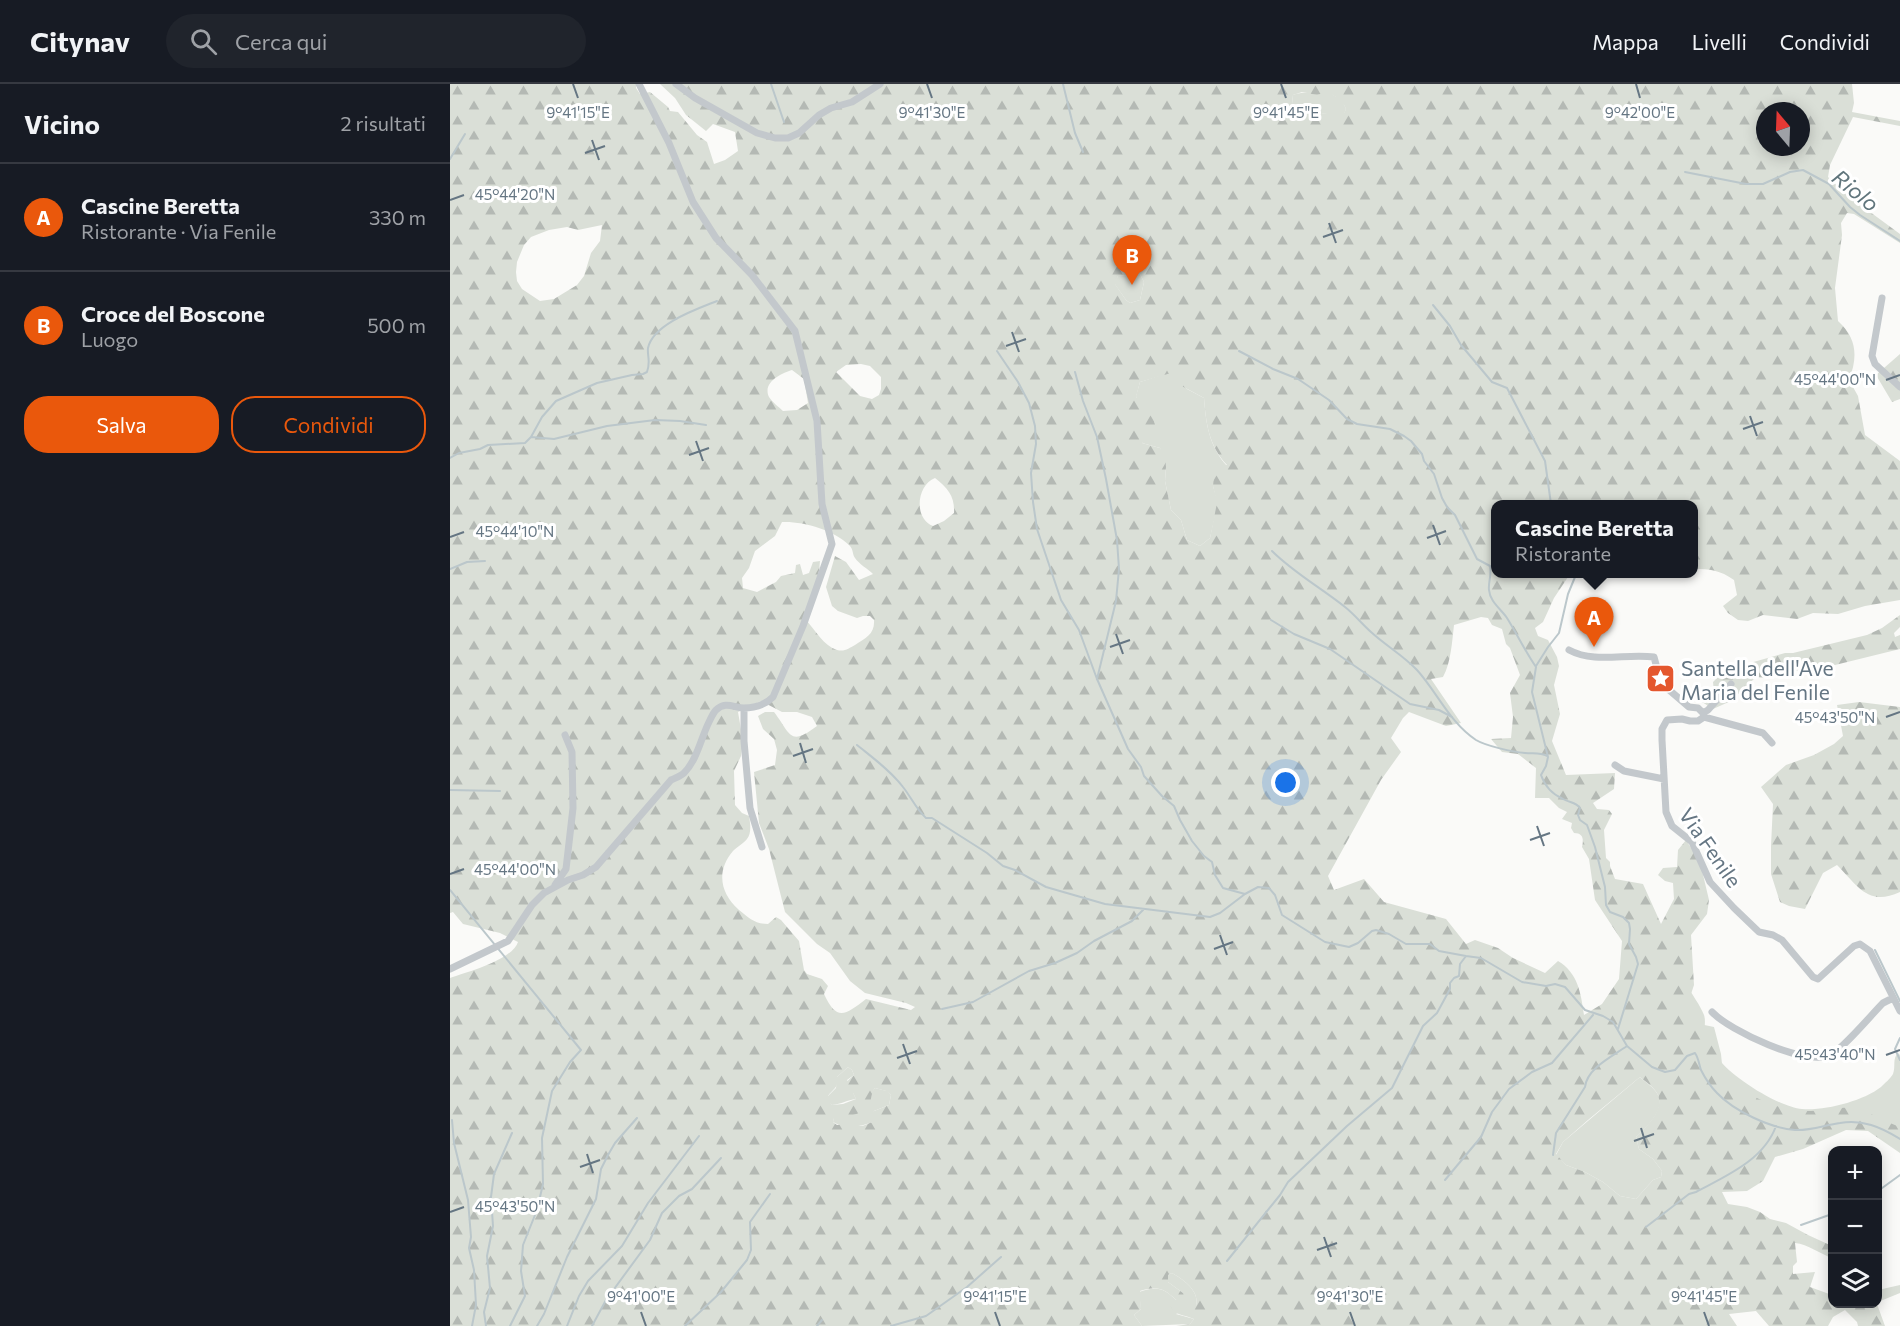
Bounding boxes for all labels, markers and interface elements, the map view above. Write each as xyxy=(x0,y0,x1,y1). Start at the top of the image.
search box xyxy=(166,14,586,68)
text: Citynav xyxy=(30,24,130,58)
icon: search xyxy=(187,25,220,58)
text: Cerca qui xyxy=(235,28,327,55)
text: Mappa xyxy=(1592,29,1659,54)
text: Livelli xyxy=(1692,29,1747,54)
text: Condividi xyxy=(1780,29,1870,54)
north arrow xyxy=(1756,102,1810,156)
text: 9°41'15"E xyxy=(546,103,610,121)
text: 9°41'30"E xyxy=(899,103,966,121)
text: 9°41'45"E xyxy=(1253,103,1319,121)
text: 9°42'00"E xyxy=(1605,103,1675,121)
text: Vicino xyxy=(24,108,100,139)
text: 2 risultati xyxy=(341,111,426,135)
water label: Riolo xyxy=(1827,163,1885,217)
text: 45°44'20"N xyxy=(475,185,555,203)
text: Cascine Beretta xyxy=(81,192,240,219)
text: A xyxy=(36,205,51,229)
text: 330 m xyxy=(369,205,426,229)
text: Ristorante · Via Fenile xyxy=(81,219,276,243)
pin: B xyxy=(1112,236,1152,285)
text: Croce del Boscone xyxy=(81,300,265,327)
text: B xyxy=(37,313,50,337)
text: 500 m xyxy=(367,313,426,337)
text: Luogo xyxy=(81,327,138,351)
text: 45°44'00"N xyxy=(1794,370,1876,388)
button: Salva xyxy=(24,396,219,453)
button: Condividi xyxy=(231,396,426,453)
popup xyxy=(1491,500,1698,578)
text: Cascine Beretta xyxy=(1515,514,1674,541)
text: 45°44'10"N xyxy=(476,522,554,540)
text: Ristorante xyxy=(1515,541,1611,565)
pin: A xyxy=(1574,598,1614,647)
place label: Santella dell'Ave Maria del Fenile xyxy=(1681,655,1834,704)
place icon: Santella dell'Ave Maria del Fenile xyxy=(1644,663,1676,695)
text: 45°43'50"N xyxy=(1795,708,1875,726)
your location xyxy=(1271,768,1300,797)
street label: Via Fenile xyxy=(1675,802,1747,892)
text: 45°44'00"N xyxy=(474,860,556,878)
text: 45°43'40"N xyxy=(1795,1045,1875,1063)
map controls xyxy=(1828,1146,1882,1308)
button: + xyxy=(1828,1146,1882,1200)
text: 45°43'50"N xyxy=(475,1197,555,1215)
button: − xyxy=(1828,1200,1882,1254)
button: layers xyxy=(1828,1254,1882,1308)
text: 9°41'00"E xyxy=(607,1287,675,1305)
text: 9°41'15"E xyxy=(963,1287,1027,1305)
text: 9°41'30"E xyxy=(1317,1287,1384,1305)
text: 9°41'45"E xyxy=(1671,1287,1737,1305)

